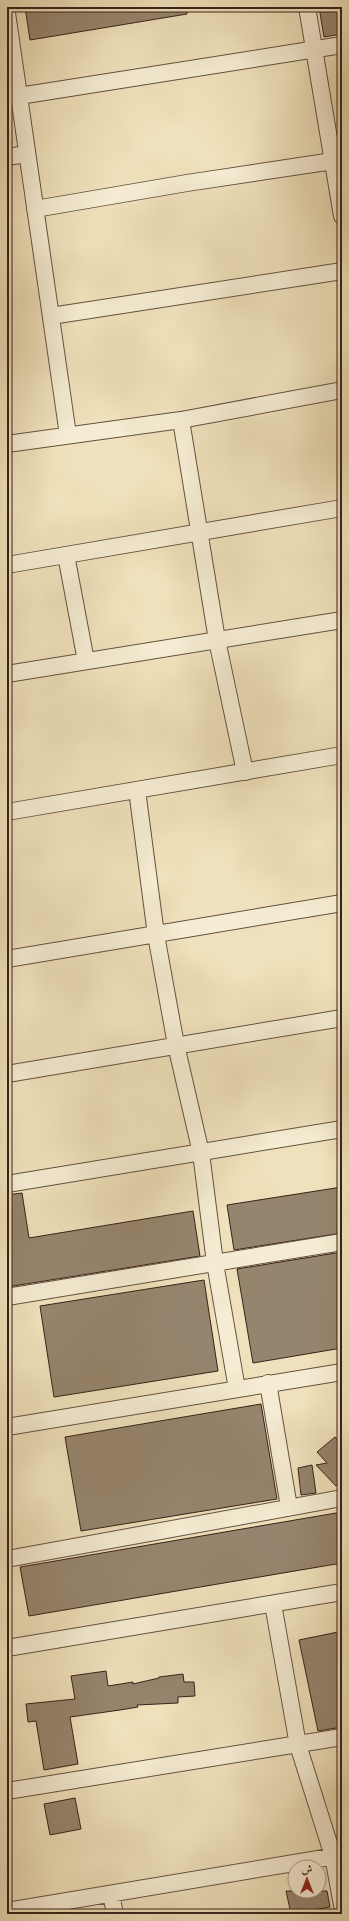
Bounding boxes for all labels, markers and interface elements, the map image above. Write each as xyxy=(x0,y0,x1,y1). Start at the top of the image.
north arrow xyxy=(287,1859,327,1899)
text: ش xyxy=(302,1865,313,1876)

